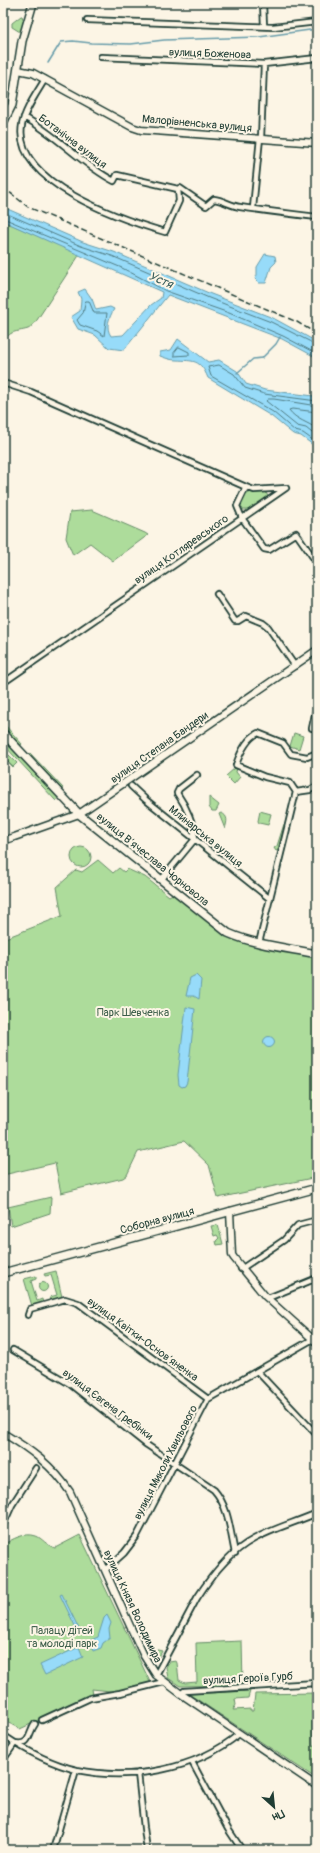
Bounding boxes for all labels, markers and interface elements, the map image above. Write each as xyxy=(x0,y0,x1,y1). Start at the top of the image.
street label: вулиця Боженова xyxy=(169,46,251,61)
street label: Ботанічна вулиця xyxy=(36,112,109,171)
street label: Малорівненська вулиця xyxy=(141,112,253,135)
water label: Устя xyxy=(146,269,176,293)
street label: вулиця Котляревського xyxy=(132,512,231,587)
street label: вулиця Степана Бандери xyxy=(108,709,211,786)
street label: Млинарська вулиця xyxy=(166,803,245,870)
street label: вулиця Вʼячеслава Чорновола xyxy=(94,810,212,909)
park label: Парк Шевченка xyxy=(97,1006,169,1019)
street label: Соборна вулиця xyxy=(119,1204,196,1237)
street label: вулиця Квітки-Основʼяненка xyxy=(85,1295,201,1384)
street label: вулиця Євгена Гребінки xyxy=(60,1366,155,1443)
street label: вулиця Миколи Хвильового xyxy=(131,1403,200,1522)
street label: вулиця Князя Володимира xyxy=(101,1548,164,1665)
park label: Палацу дітей та молоді парк xyxy=(27,1624,98,1650)
street label: вулиця Героїв Гурб xyxy=(203,1670,294,1687)
north arrow xyxy=(254,1787,294,1827)
text: Пн xyxy=(270,1807,287,1824)

